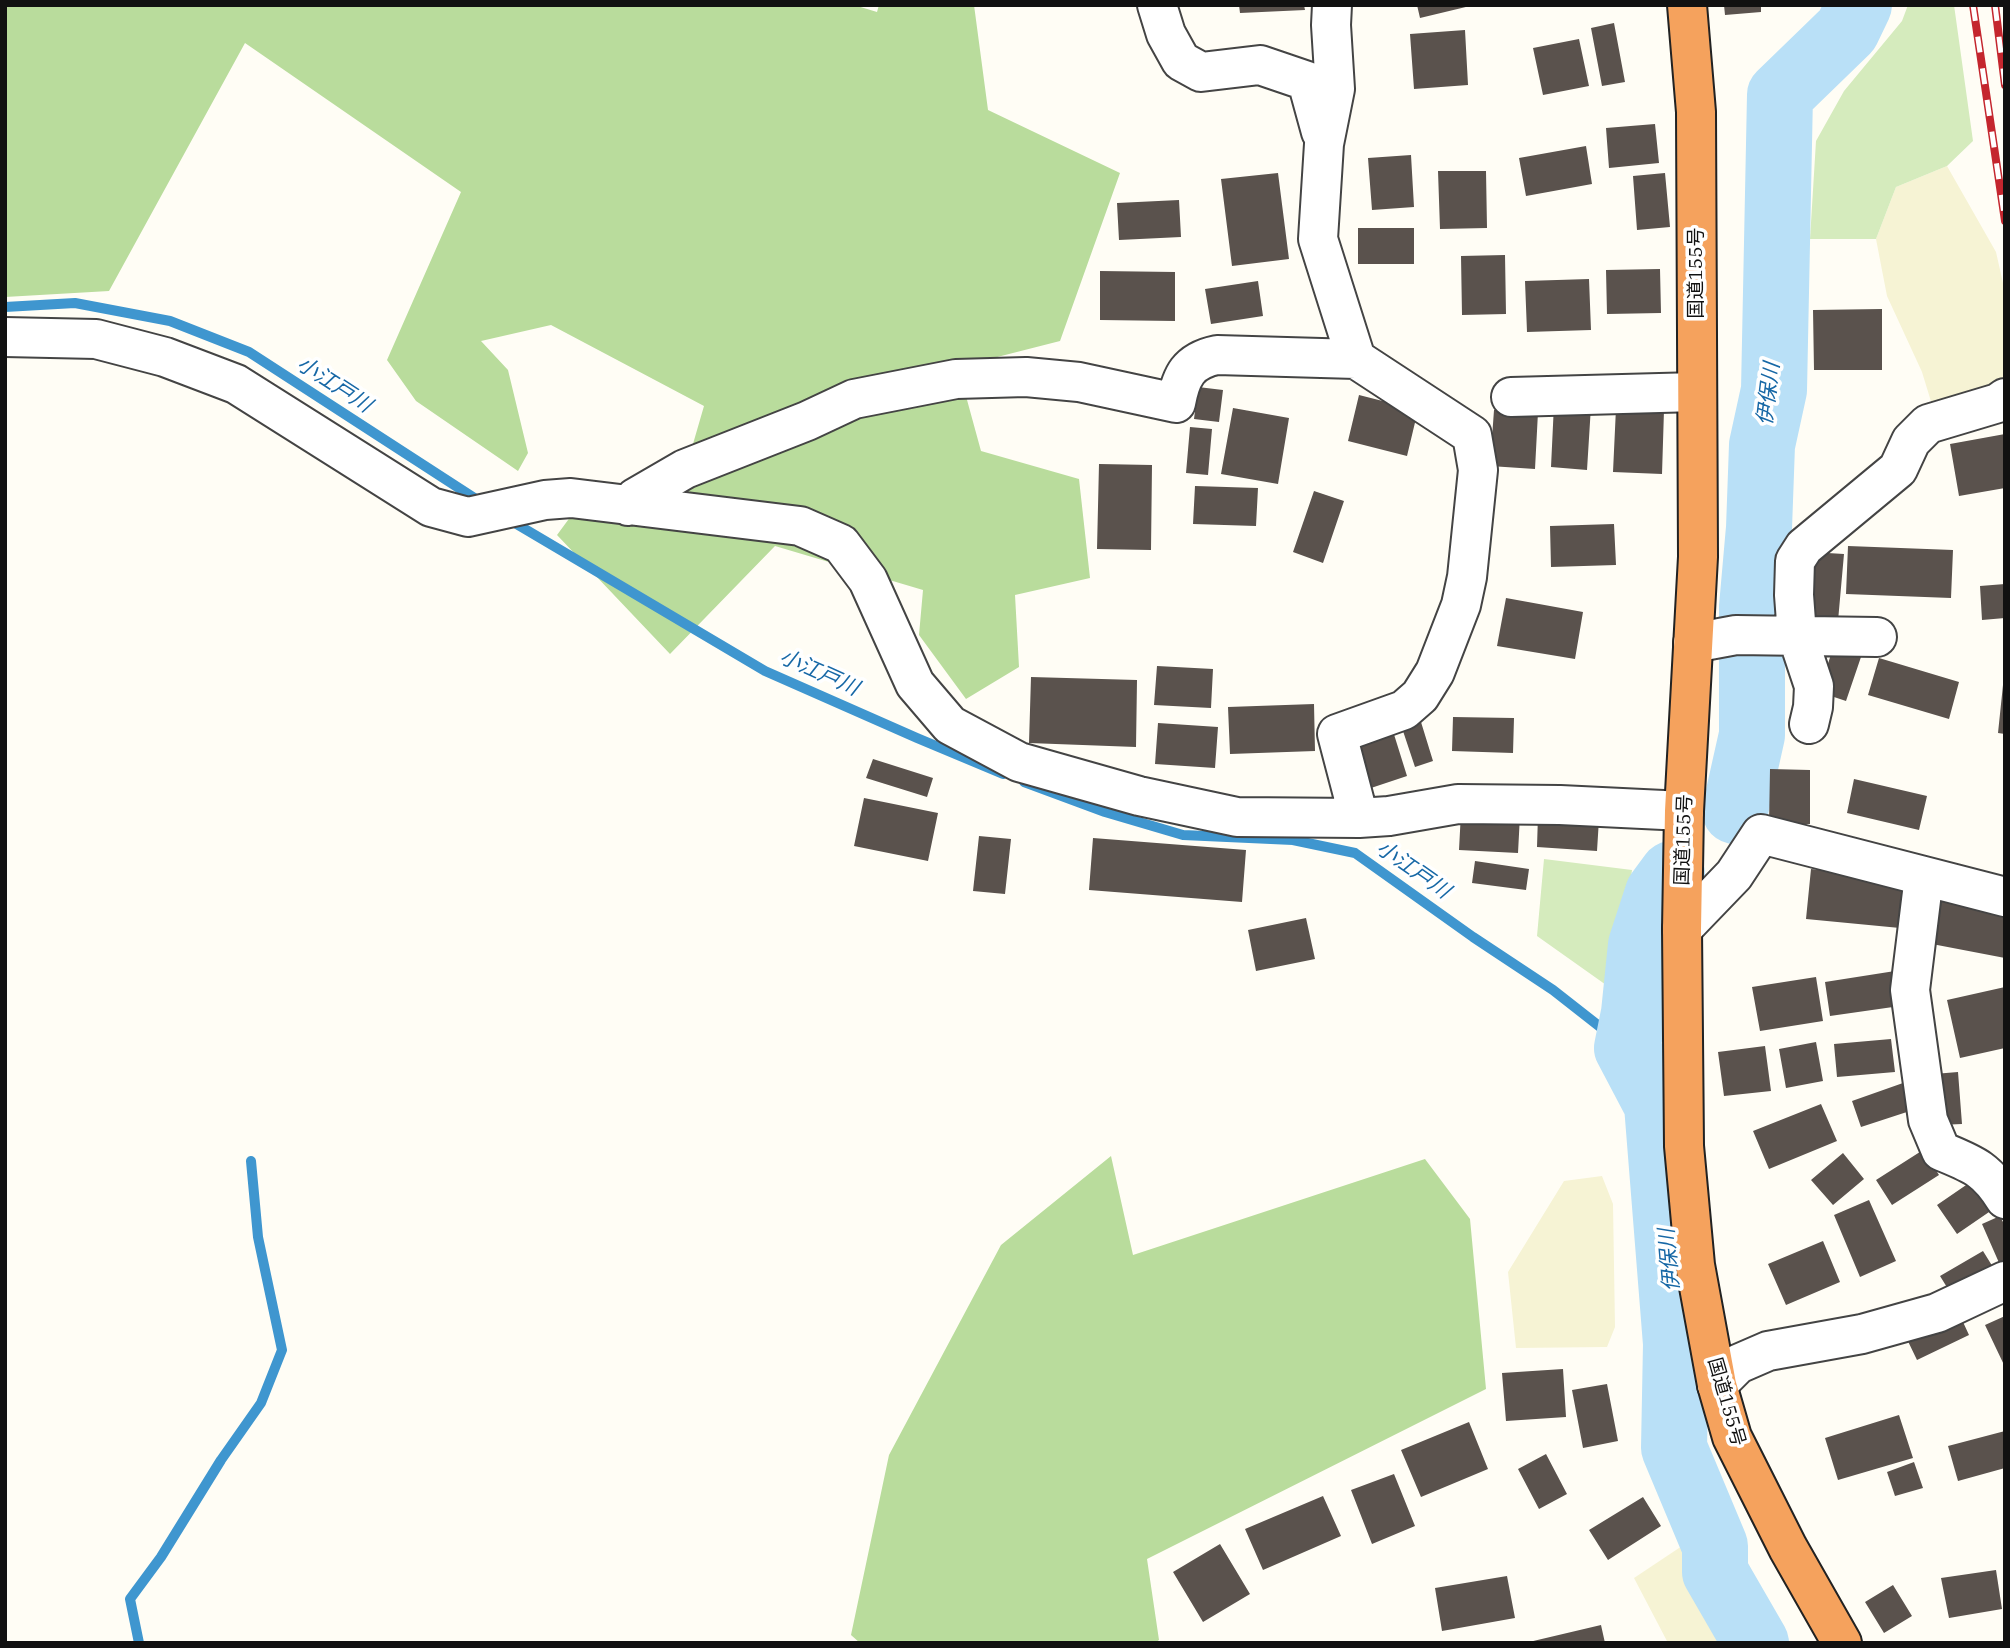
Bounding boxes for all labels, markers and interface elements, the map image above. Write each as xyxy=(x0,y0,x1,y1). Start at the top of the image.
street label: 国道155号 xyxy=(1686,227,1708,319)
water label: 小江戸川 xyxy=(292,352,376,418)
water label: 伊保川 xyxy=(1753,361,1785,427)
water label: 小江戸川 xyxy=(776,644,862,702)
street label: 国道155号 xyxy=(1671,794,1697,886)
water label: 小江戸川 xyxy=(1371,836,1455,904)
water label: 伊保川 xyxy=(1655,1228,1685,1292)
street label: 国道155号 xyxy=(1702,1355,1750,1449)

